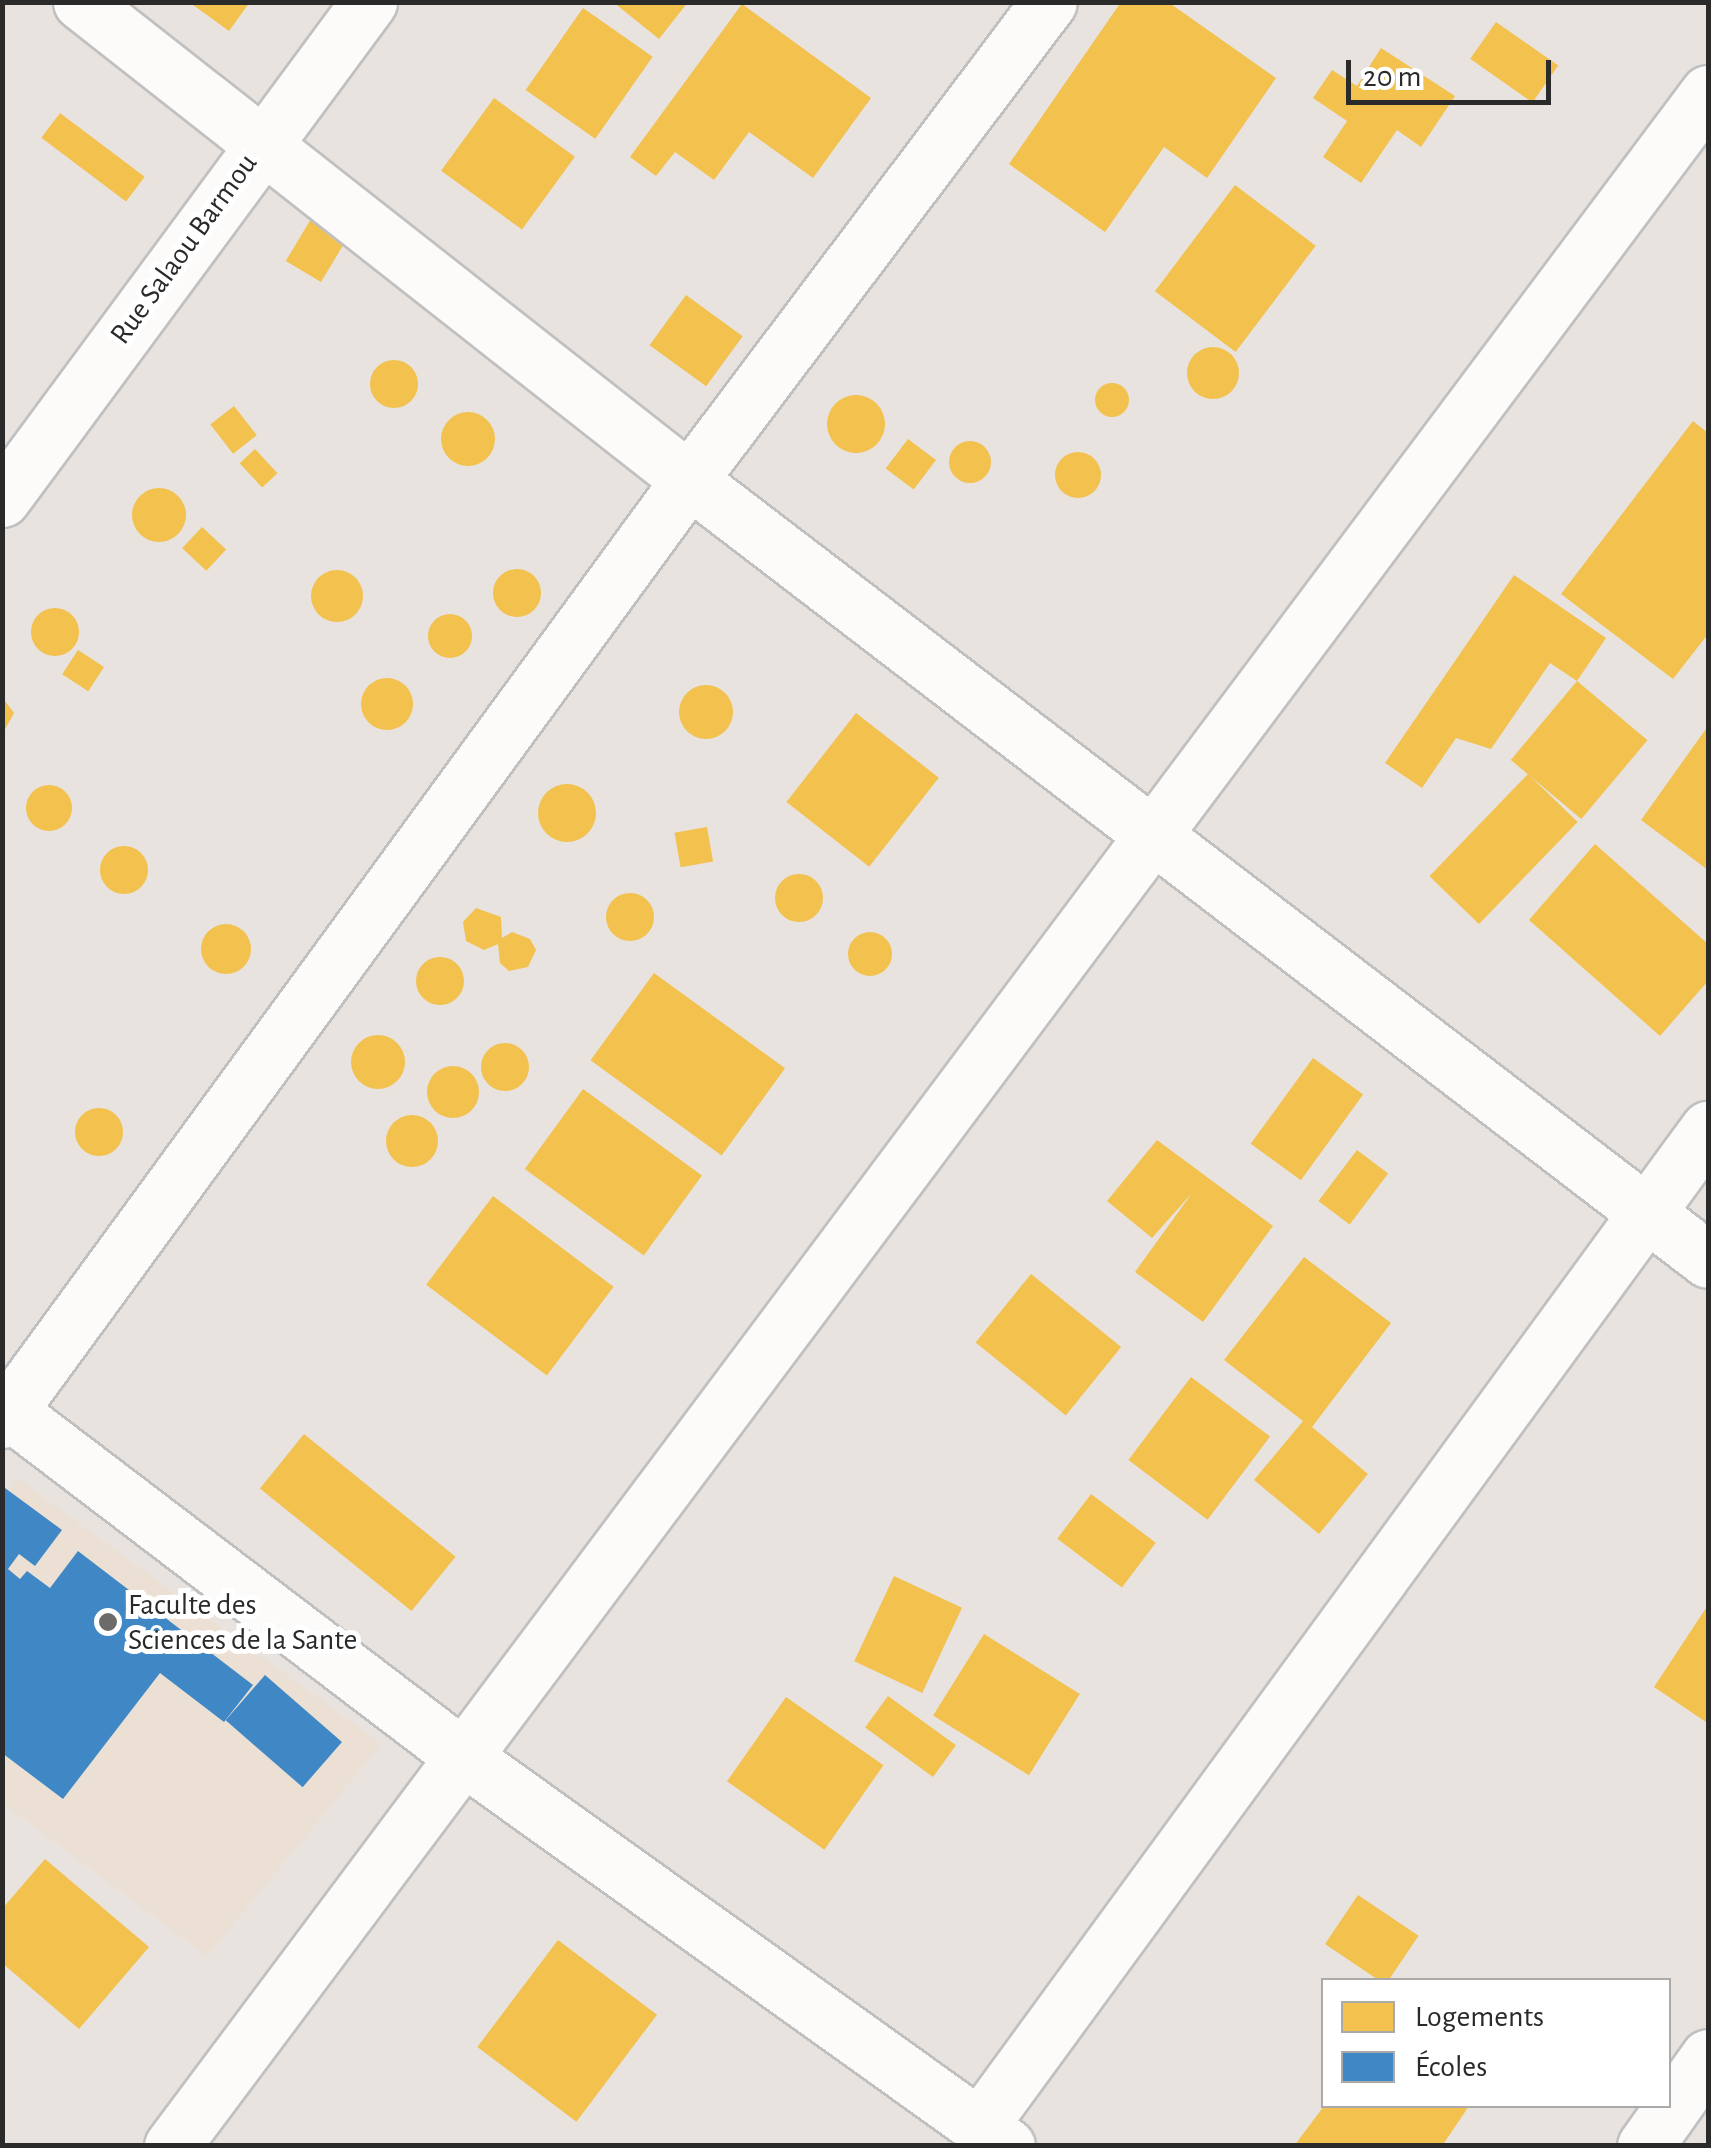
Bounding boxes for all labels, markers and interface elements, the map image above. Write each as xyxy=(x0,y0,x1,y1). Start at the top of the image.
scale bar xyxy=(1351,40,1556,102)
text: 20 m xyxy=(1363,62,1421,92)
street label: Rue Salaou Barmou xyxy=(103,147,265,351)
place label: Faculte des Sciences de la Sante xyxy=(128,1587,357,1658)
marker: Faculte des Sciences de la Sante xyxy=(97,1611,119,1633)
legend xyxy=(1321,1978,1671,2108)
text: Logements xyxy=(1415,2002,1544,2032)
text: Écoles xyxy=(1415,2052,1487,2082)

